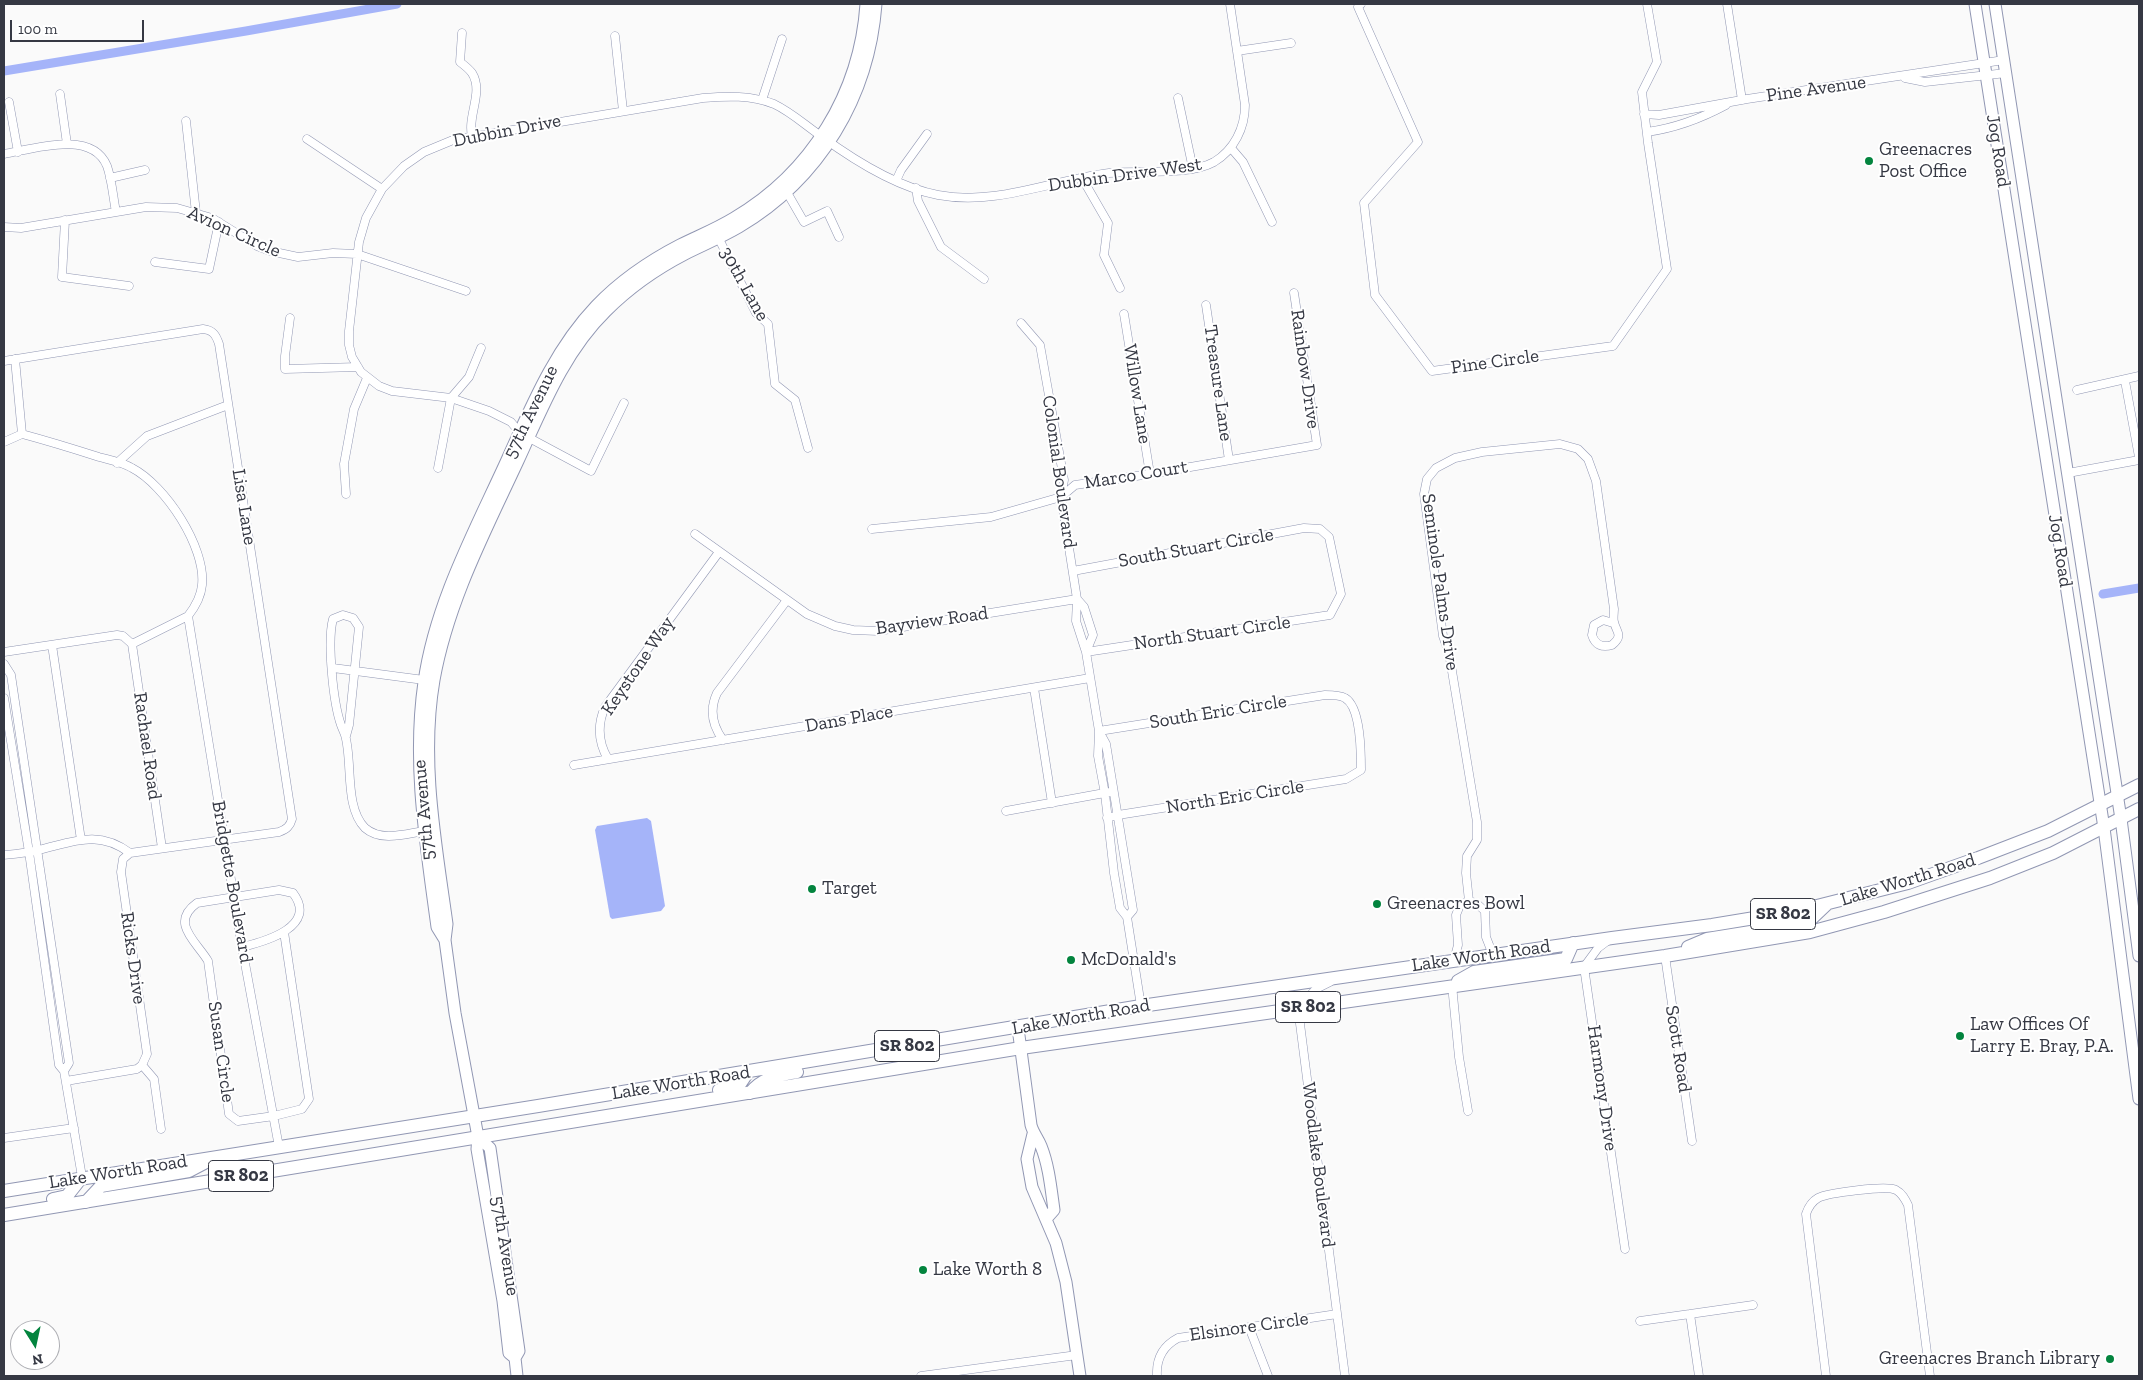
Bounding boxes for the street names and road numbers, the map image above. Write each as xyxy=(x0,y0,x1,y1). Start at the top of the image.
street label: Pine Avenue xyxy=(1765,71,1867,107)
street label: Dubbin Drive xyxy=(451,109,563,153)
street label: Jog Road xyxy=(1981,113,2015,189)
street label: Dubbin Drive West xyxy=(1047,153,1203,197)
street label: Avion Circle xyxy=(184,201,284,263)
street label: 30th Lane xyxy=(714,243,774,325)
street label: Rainbow Drive xyxy=(1285,308,1325,430)
street label: Treasure Lane xyxy=(1199,323,1237,443)
street label: Willow Lane xyxy=(1118,343,1156,445)
street label: Pine Circle xyxy=(1449,345,1541,379)
street label: 57th Avenue xyxy=(499,362,563,462)
street label: Colonial Boulevard xyxy=(1037,394,1081,550)
street label: Marco Court xyxy=(1083,456,1189,494)
street label: Lisa Lane xyxy=(227,467,261,547)
street label: Seminole Palms Drive xyxy=(1416,492,1464,672)
street label: Jog Road xyxy=(2043,513,2077,589)
street label: South Stuart Circle xyxy=(1117,523,1275,573)
street label: Bayview Road xyxy=(874,602,990,640)
street label: North Stuart Circle xyxy=(1132,611,1292,655)
street label: Keystone Way xyxy=(597,612,679,720)
street label: South Eric Circle xyxy=(1148,690,1288,734)
street label: Rachael Road xyxy=(128,691,166,801)
street label: Dans Place xyxy=(803,700,895,738)
street label: 57th Avenue xyxy=(408,759,440,861)
street label: North Eric Circle xyxy=(1164,775,1306,819)
street label: Bridgette Boulevard xyxy=(206,799,258,965)
street label: Lake Worth Road xyxy=(1838,849,1978,911)
road number: SR 802 xyxy=(1750,899,1816,930)
street label: Ricks Drive xyxy=(115,910,151,1006)
street label: Lake Worth Road xyxy=(1410,935,1552,977)
road number: SR 802 xyxy=(1276,992,1340,1022)
street label: Lake Worth Road xyxy=(1010,994,1152,1040)
street label: Susan Circle xyxy=(203,1000,239,1104)
street label: Scott Road xyxy=(1660,1004,1696,1094)
street label: Harmony Drive xyxy=(1582,1024,1622,1152)
road number: SR 802 xyxy=(874,1030,940,1062)
street label: Lake Worth Road xyxy=(610,1061,752,1105)
street label: Woodlake Boulevard xyxy=(1297,1081,1339,1249)
street label: Lake Worth Road xyxy=(47,1150,189,1194)
road number: SR 802 xyxy=(208,1160,274,1192)
street label: 57th Avenue xyxy=(486,1194,524,1298)
street label: Elsinore Circle xyxy=(1188,1307,1310,1347)

